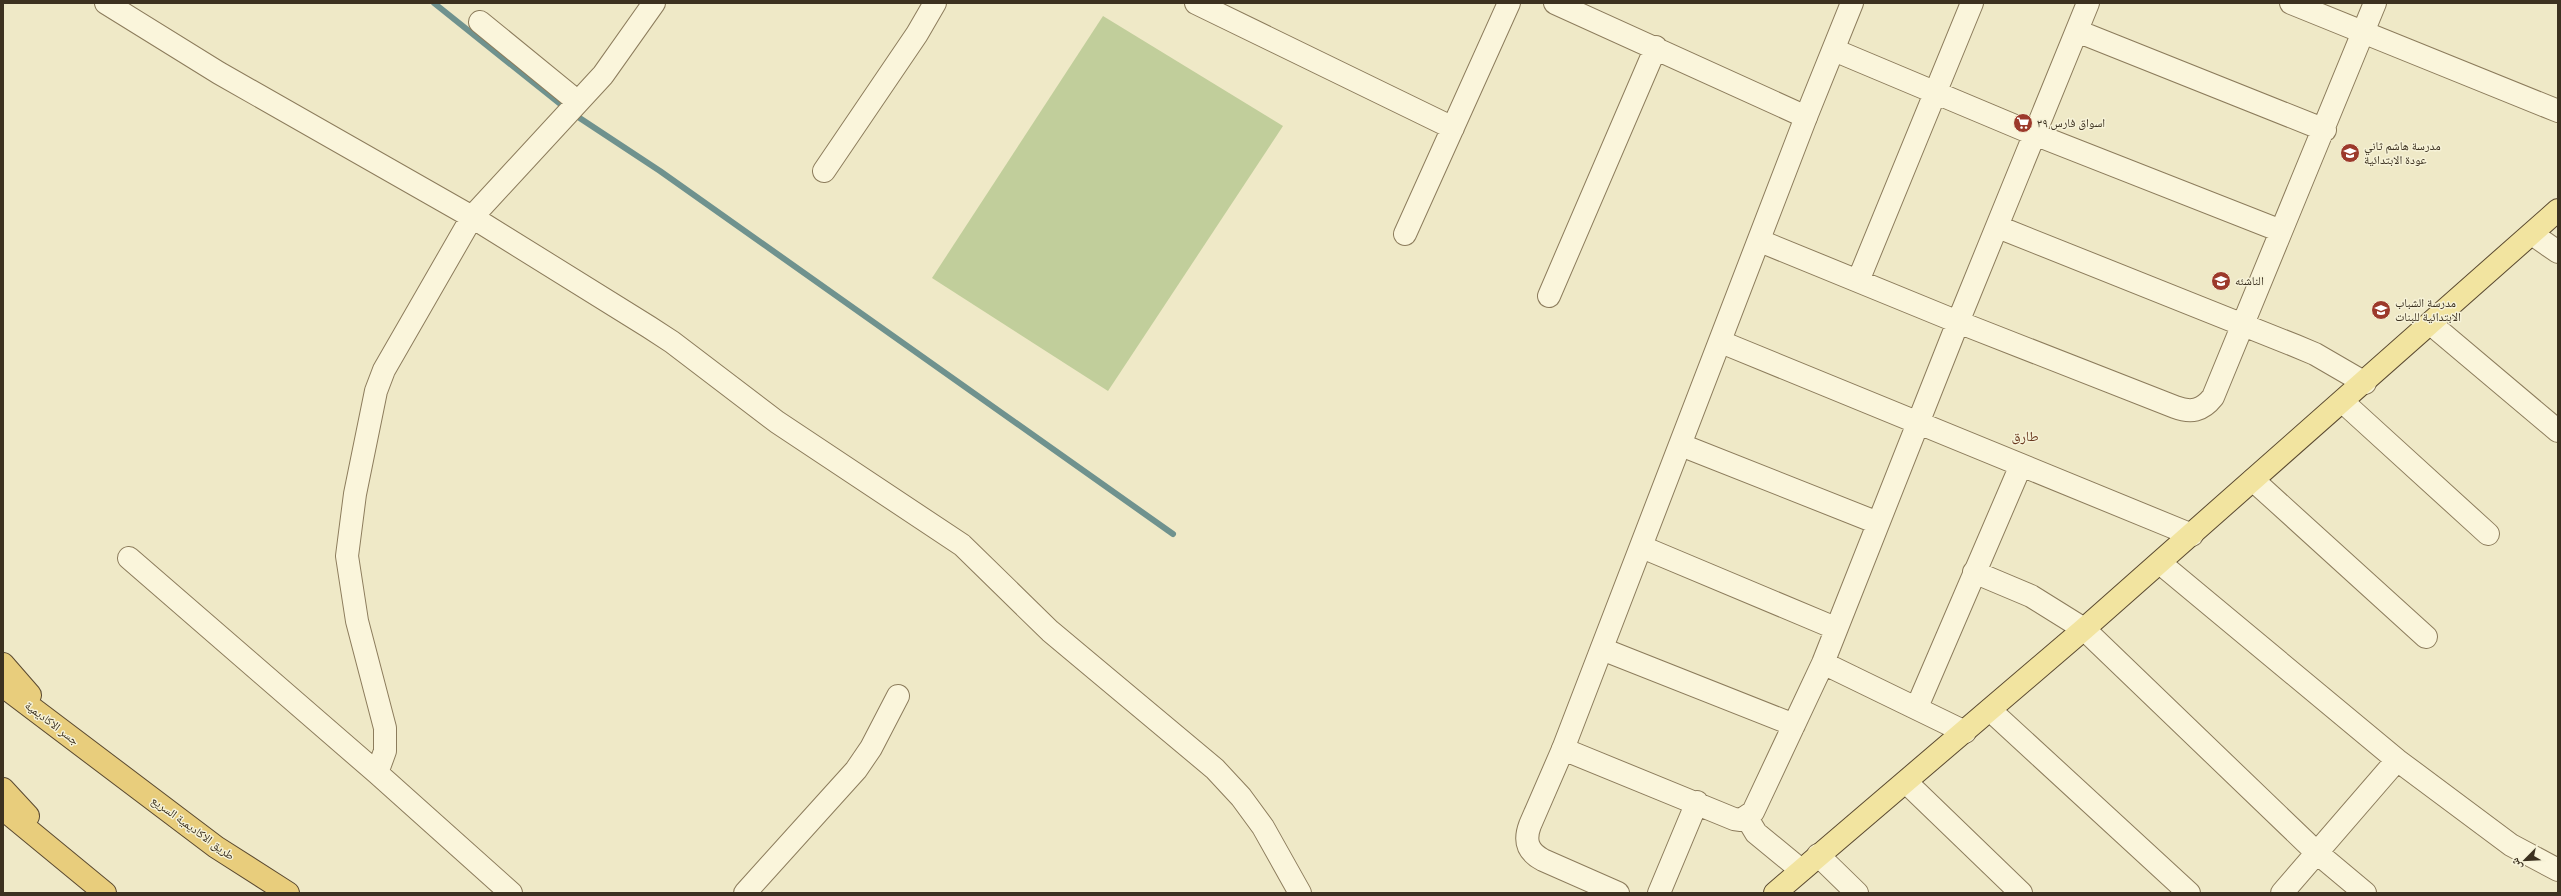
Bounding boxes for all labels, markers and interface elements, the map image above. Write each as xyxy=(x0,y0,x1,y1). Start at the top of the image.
supermarket icon: اسواق فارس ٣٩ xyxy=(2012,112,2034,134)
place label: اسواق فارس ٣٩ xyxy=(2037,115,2105,131)
place label: مدرسة هاشم ثاني عودة الابتدائية xyxy=(2364,138,2441,168)
school or university icon: مدرسة هاشم ثاني عودة الابتدائية xyxy=(2339,142,2361,164)
school or university icon: الناشئه xyxy=(2210,270,2232,292)
place label: الناشئه xyxy=(2235,273,2264,289)
place label: مدرسة الشباب الابتدائية للبنات xyxy=(2395,295,2461,325)
school or university icon: مدرسة الشباب الابتدائية للبنات xyxy=(2370,299,2392,321)
district label: طارق xyxy=(2011,426,2039,446)
street label: جسر الاكاديمية xyxy=(22,697,83,749)
street label: طريق الاكاديمية السريع xyxy=(148,792,238,864)
north arrow xyxy=(2505,840,2545,880)
text: ش xyxy=(2507,855,2526,872)

